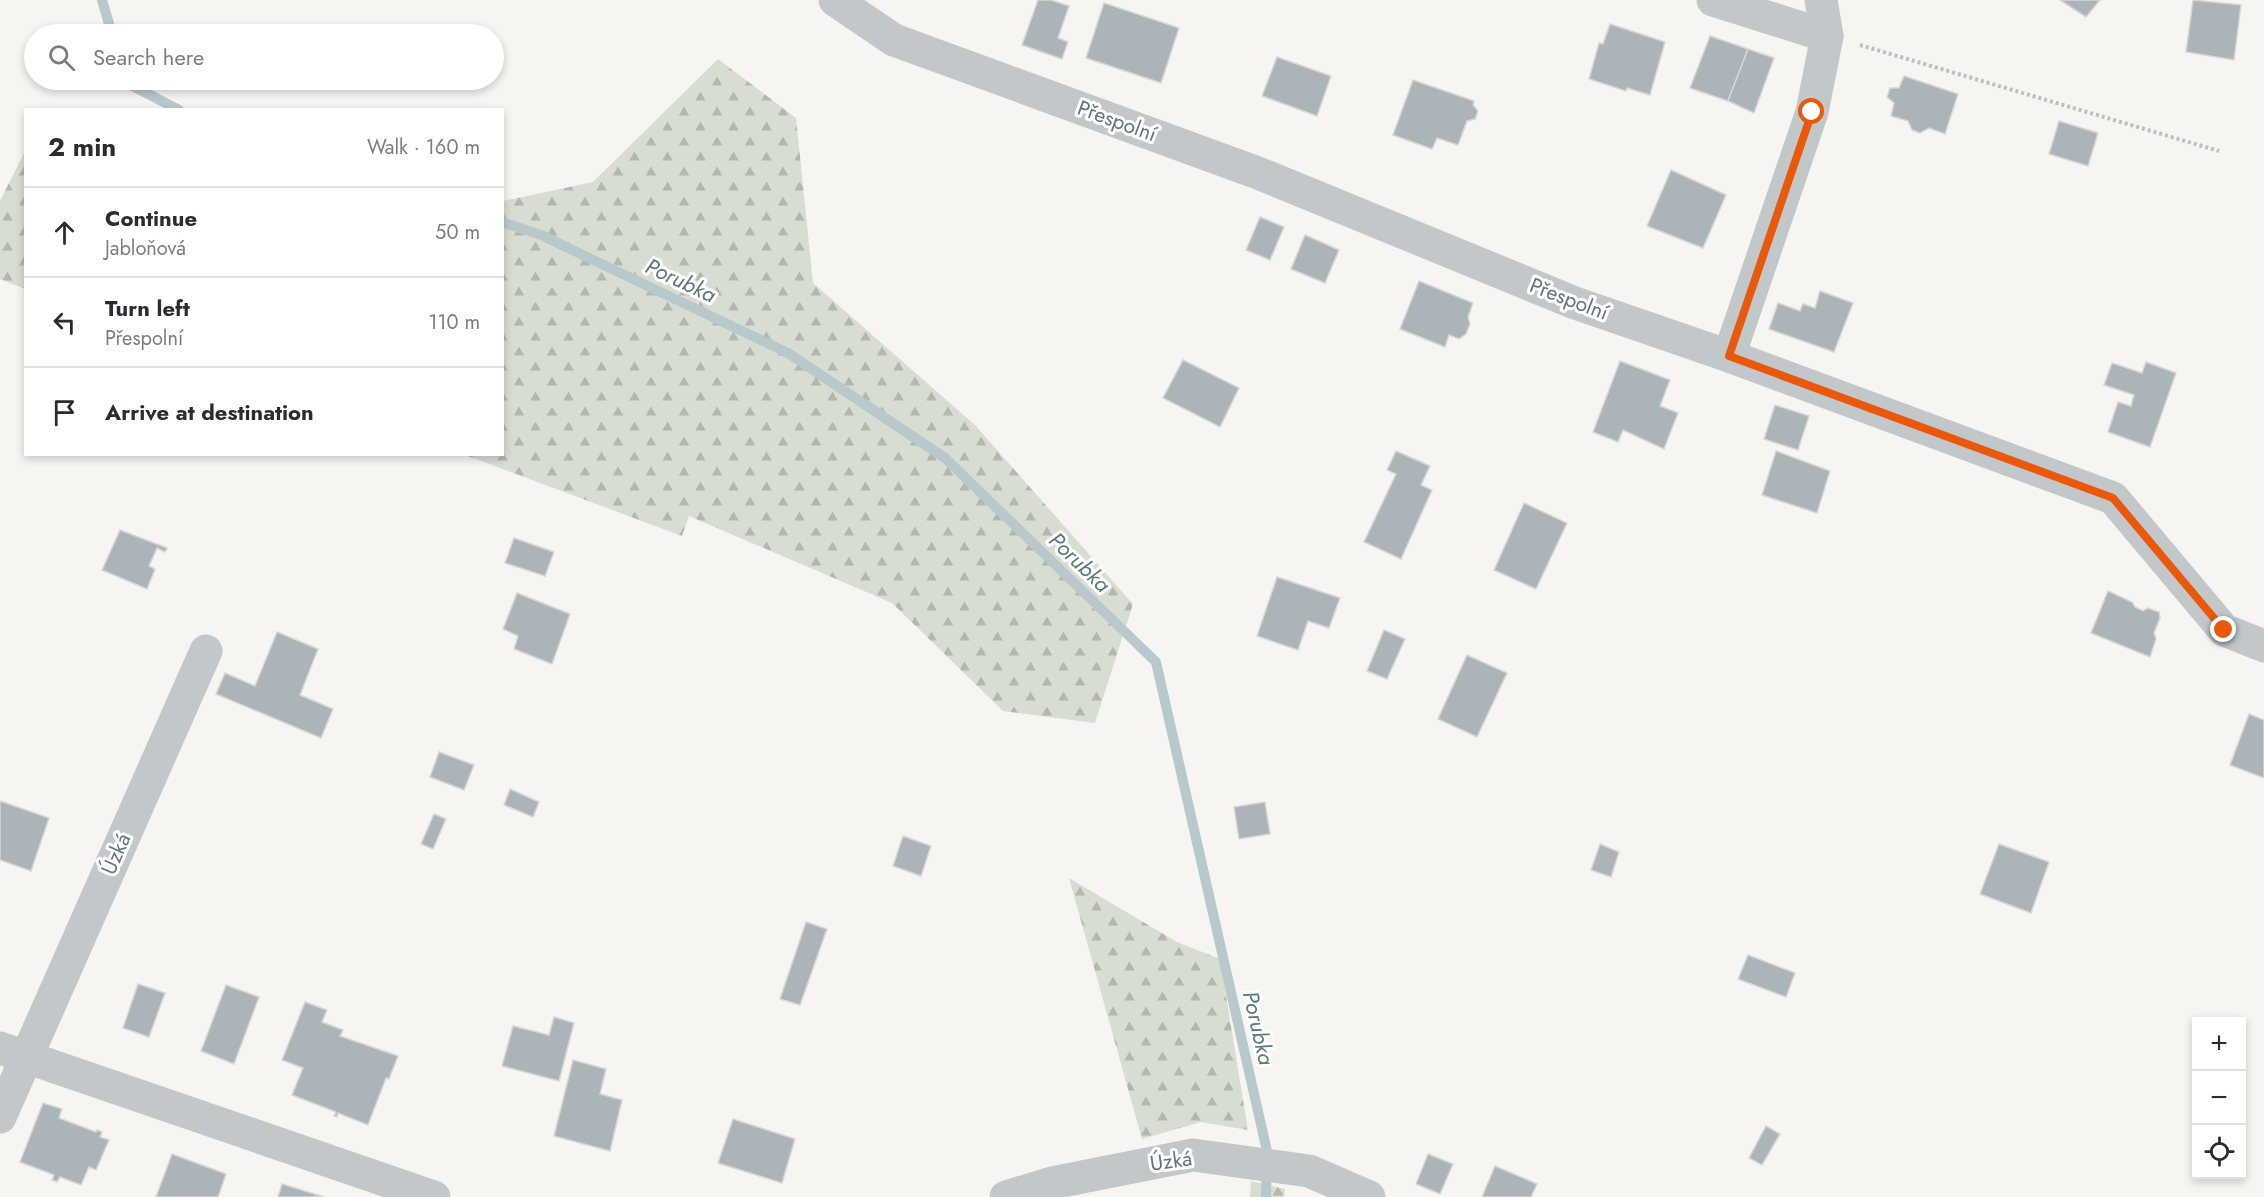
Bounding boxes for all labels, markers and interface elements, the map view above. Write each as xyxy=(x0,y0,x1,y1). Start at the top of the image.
search box xyxy=(24,24,504,90)
icon: search xyxy=(45,41,78,74)
text: Search here xyxy=(93,41,204,73)
street label: Přespolní xyxy=(1073,93,1162,150)
route start xyxy=(1798,98,1824,124)
text: 2 min xyxy=(48,128,116,166)
text: Walk · 160 m xyxy=(367,133,480,162)
text: Continue xyxy=(105,202,197,234)
icon: ahead xyxy=(48,216,81,249)
text: 50 m xyxy=(435,218,480,247)
text: Jabloňová xyxy=(105,234,186,263)
water label: Porubka xyxy=(640,250,722,310)
street label: Přespolní xyxy=(1525,270,1614,328)
text: Turn left xyxy=(105,292,190,324)
icon: left xyxy=(48,306,81,339)
text: 110 m xyxy=(428,308,480,337)
text: Přespolní xyxy=(105,324,183,353)
icon: arrive xyxy=(48,396,81,429)
text: Arrive at destination xyxy=(105,396,314,428)
water label: Porubka xyxy=(1042,524,1118,600)
route end xyxy=(2210,616,2236,642)
street label: Úzká xyxy=(94,829,138,879)
water label: Porubka xyxy=(1235,988,1283,1068)
map controls xyxy=(2192,1017,2246,1179)
button: + xyxy=(2192,1017,2246,1071)
button: − xyxy=(2192,1071,2246,1125)
button: locate xyxy=(2192,1125,2246,1179)
street label: Úzká xyxy=(1148,1143,1194,1179)

